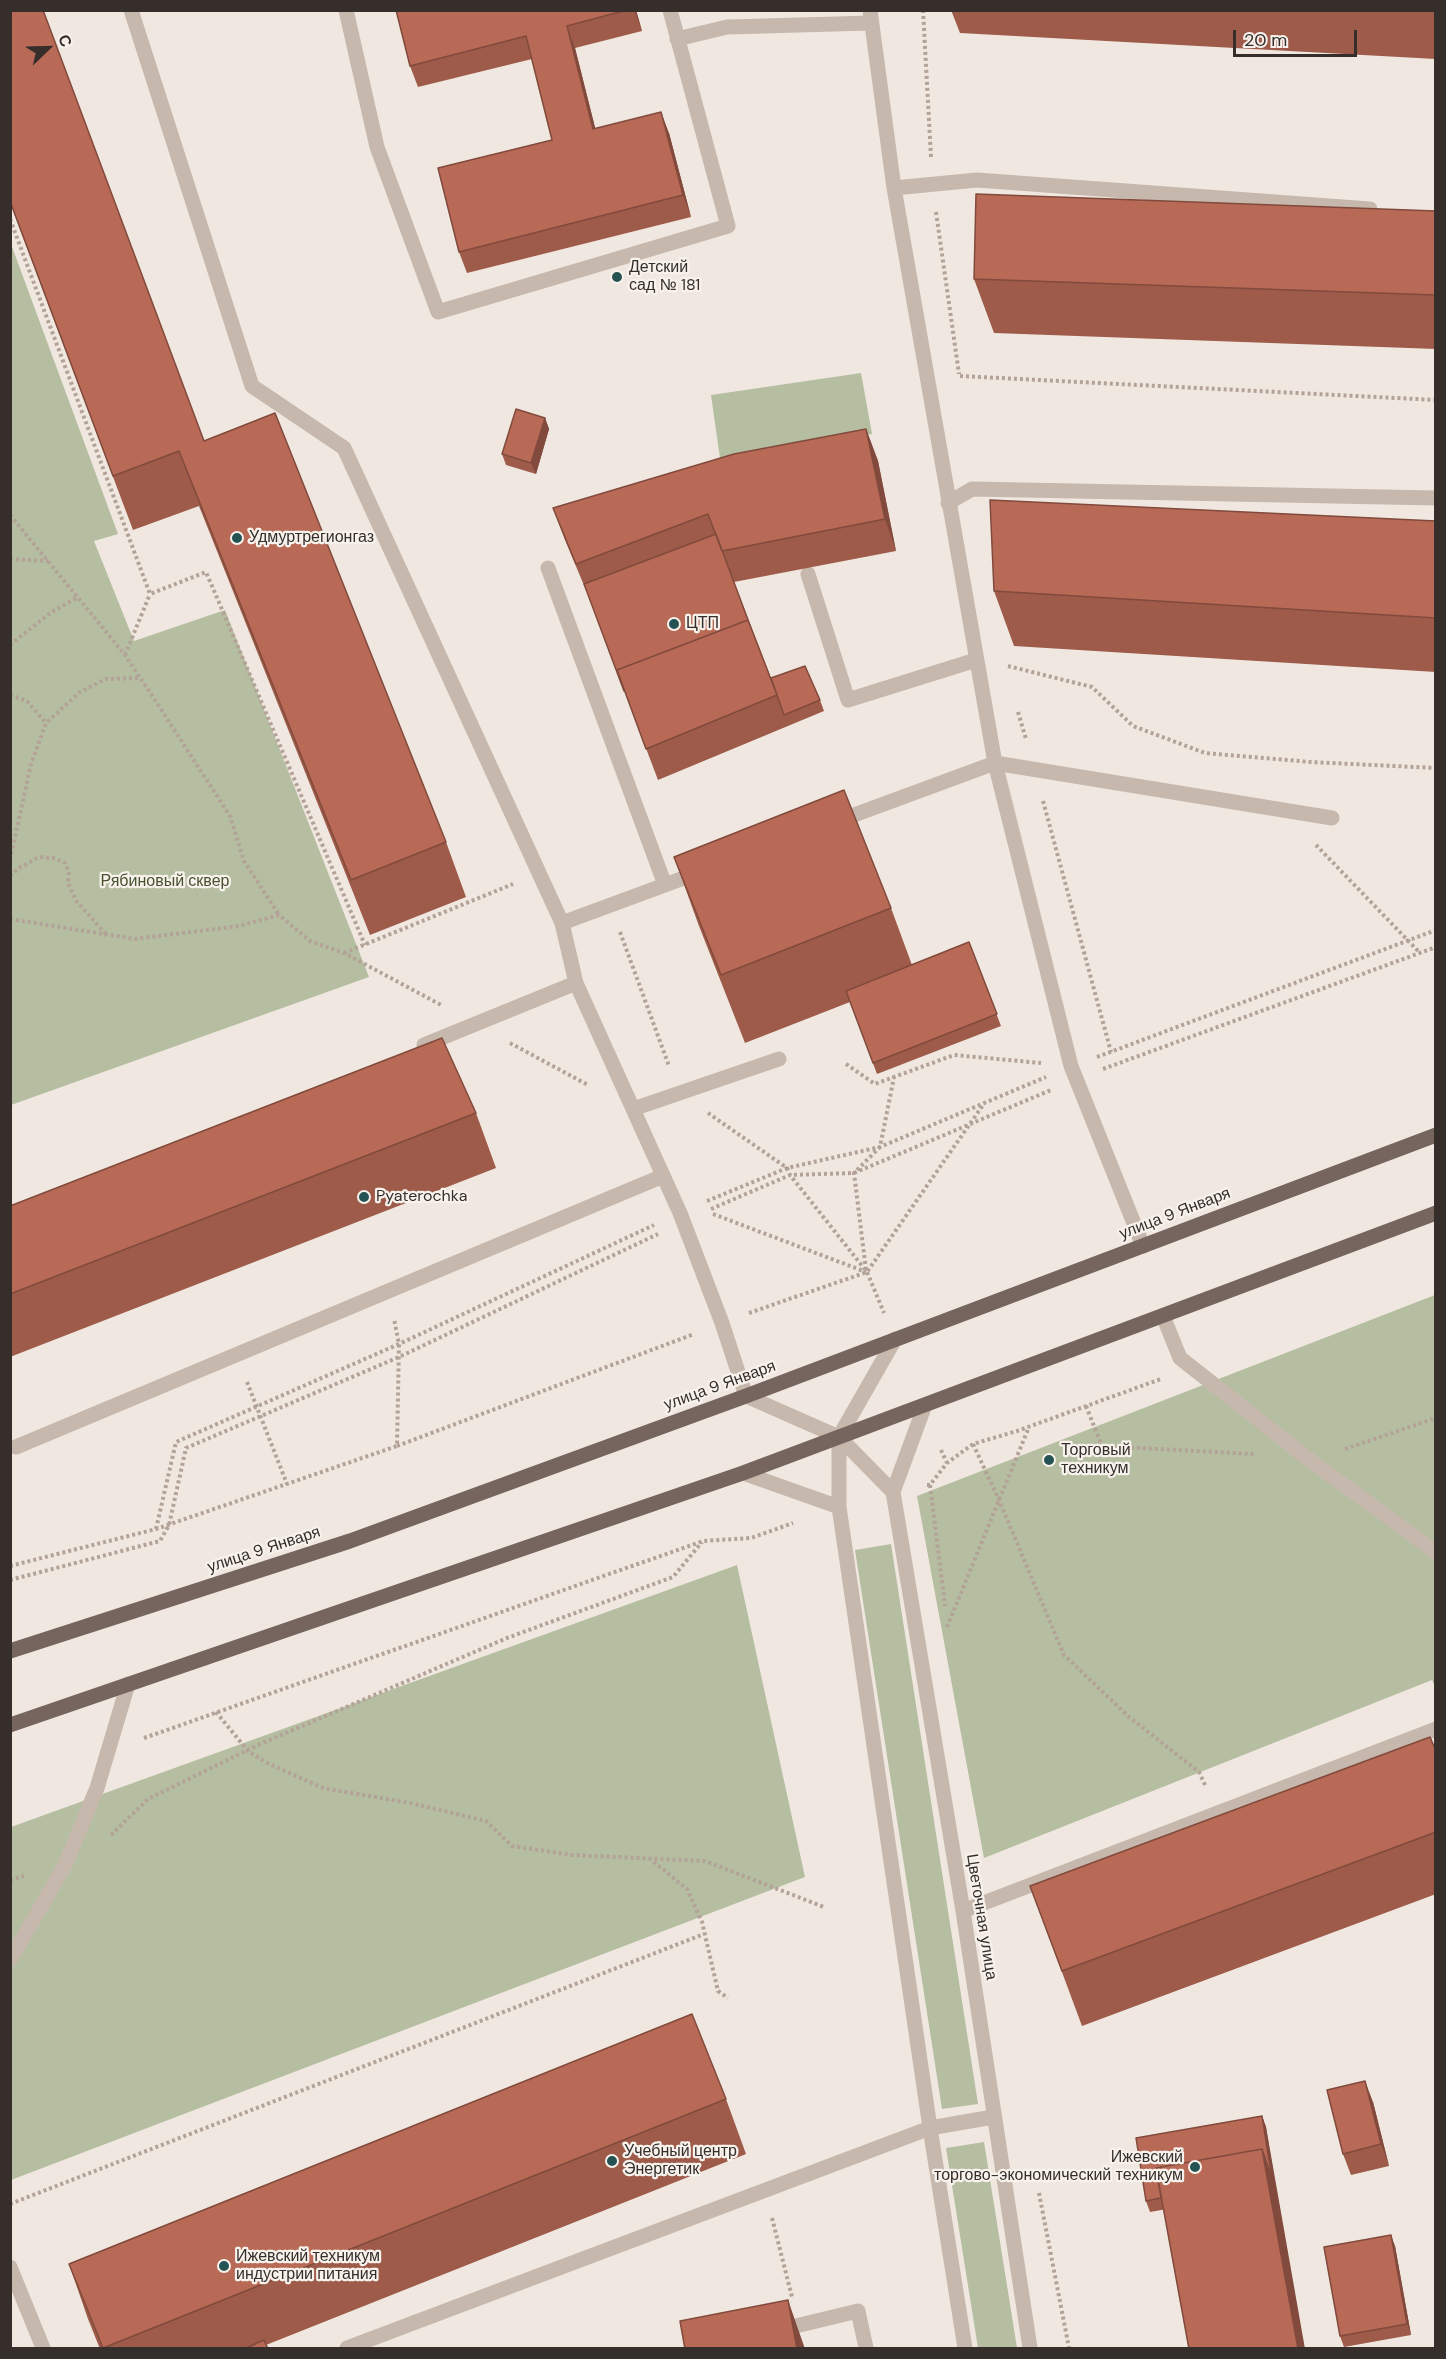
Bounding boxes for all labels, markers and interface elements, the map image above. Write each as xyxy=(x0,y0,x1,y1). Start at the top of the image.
north arrow xyxy=(18,18,78,78)
scale bar xyxy=(1236,18,1360,56)
text: 20 m xyxy=(1244,28,1287,52)
text: С xyxy=(53,31,77,50)
place label: Детский сад № 181 xyxy=(629,258,700,296)
marker: Детский сад № 181 xyxy=(610,270,624,284)
place label: Удмуртрегионгаз xyxy=(249,528,374,548)
marker: Удмуртрегионгаз xyxy=(230,531,244,545)
place label: ЦТП xyxy=(686,614,719,634)
marker: ЦТП xyxy=(667,617,681,631)
park label: Рябиновый сквер xyxy=(101,872,229,892)
street label: улица 9 Января xyxy=(1117,1184,1233,1244)
place label: Pyaterochka xyxy=(376,1187,467,1207)
marker: Pyaterochka xyxy=(357,1190,371,1204)
street label: улица 9 Января xyxy=(661,1357,779,1415)
place label: Торговый техникум xyxy=(1061,1441,1131,1479)
marker: Торговый техникум xyxy=(1042,1453,1056,1467)
street label: улица 9 Января xyxy=(205,1523,323,1577)
street label: Цветочная улица xyxy=(962,1853,1000,1981)
place label: Учебный центр Энергетик xyxy=(624,2142,737,2180)
place label: Ижевский торгово-экономический техникум xyxy=(934,2148,1183,2186)
marker: Учебный центр Энергетик xyxy=(605,2154,619,2168)
marker: Ижевский торгово-экономический техникум xyxy=(1188,2160,1202,2174)
place label: Ижевский техникум индустрии питания xyxy=(236,2247,380,2285)
marker: Ижевский техникум индустрии питания xyxy=(217,2259,231,2273)

